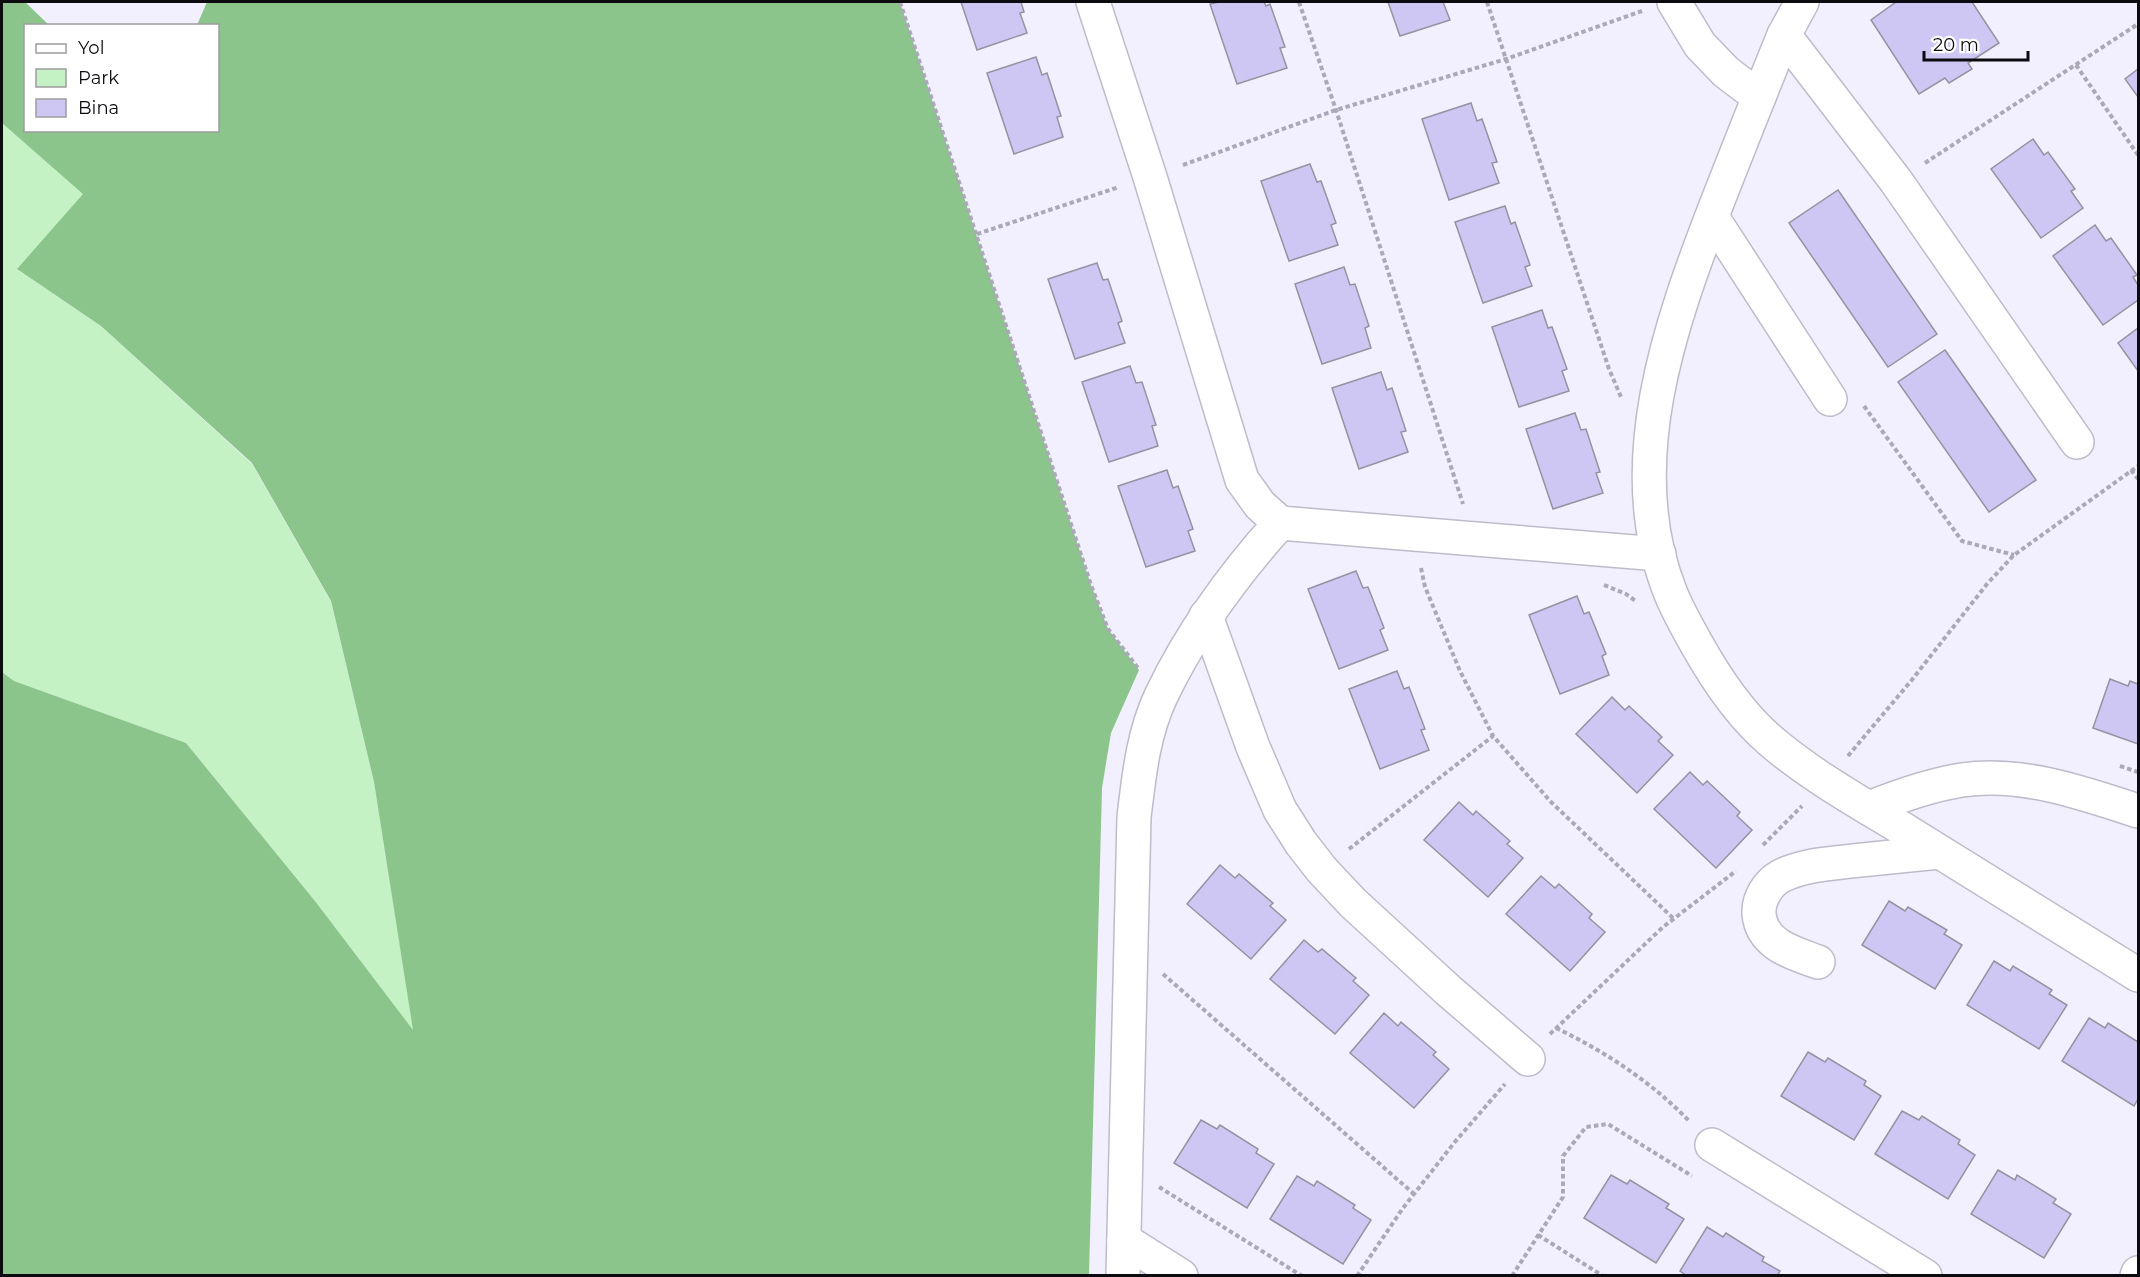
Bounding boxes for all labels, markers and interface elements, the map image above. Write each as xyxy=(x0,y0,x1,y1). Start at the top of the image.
legend xyxy=(24,24,219,132)
scale bar xyxy=(1924,24,2028,62)
text: 20 m xyxy=(1933,34,1979,56)
text: Yol xyxy=(78,37,104,59)
text: Park xyxy=(78,67,119,89)
text: Bina xyxy=(78,97,119,119)

